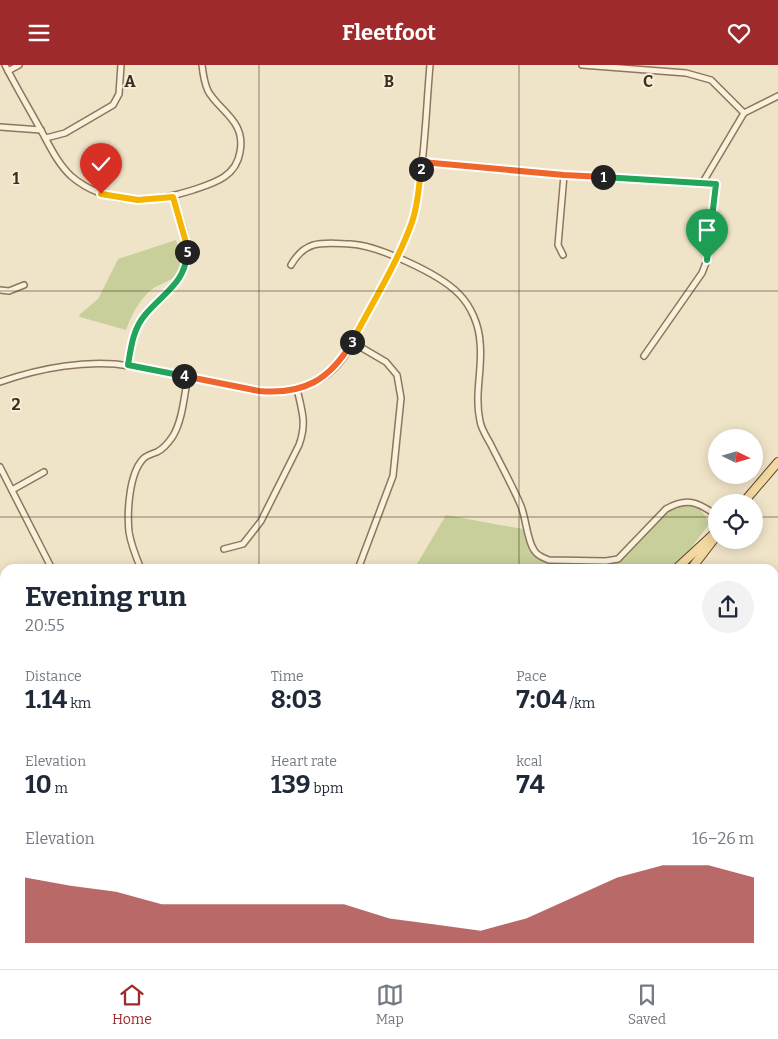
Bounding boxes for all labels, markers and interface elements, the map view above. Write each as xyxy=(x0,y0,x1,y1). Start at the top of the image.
icon: menu xyxy=(25,19,53,47)
text: Fleetfoot xyxy=(342,19,436,46)
icon: heart xyxy=(725,19,753,47)
text: A xyxy=(124,72,136,91)
text: B xyxy=(384,72,394,91)
text: C xyxy=(643,72,653,91)
pin xyxy=(80,143,122,194)
icon: check xyxy=(87,150,115,178)
pin: 2 xyxy=(408,157,434,181)
text: 2 xyxy=(418,161,425,178)
pin: 1 xyxy=(590,165,616,189)
text: 1 xyxy=(13,169,20,188)
text: 1 xyxy=(600,169,607,186)
pin xyxy=(686,209,728,260)
icon: arrive xyxy=(693,216,721,244)
pin: 5 xyxy=(174,239,200,265)
text: 5 xyxy=(184,244,191,261)
pin: 3 xyxy=(340,329,364,355)
text: 3 xyxy=(348,334,357,351)
pin: 4 xyxy=(172,363,196,389)
text: 4 xyxy=(180,368,189,385)
text: 2 xyxy=(11,395,21,414)
north arrow xyxy=(708,429,762,484)
map controls xyxy=(708,429,763,549)
button: locate xyxy=(708,494,763,549)
text: Evening run xyxy=(25,580,186,613)
button: share xyxy=(702,581,754,633)
text: 20:55 xyxy=(25,616,64,635)
text: Distance xyxy=(25,668,82,685)
text: Time xyxy=(271,668,304,685)
text: Pace xyxy=(516,668,547,685)
text: 1.14 xyxy=(25,685,67,715)
text: 8:03 xyxy=(271,685,322,715)
text: 7:04 xyxy=(516,685,567,715)
text: km xyxy=(67,695,91,712)
text: /km xyxy=(567,695,595,712)
text: Elevation xyxy=(25,753,86,770)
text: Heart rate xyxy=(271,753,337,770)
text: kcal xyxy=(516,753,542,770)
text: 10 xyxy=(25,770,52,800)
text: 139 xyxy=(271,770,311,800)
text: 74 xyxy=(516,770,545,800)
text: m xyxy=(52,780,68,797)
text: bpm xyxy=(311,780,343,797)
text: Elevation xyxy=(25,829,95,848)
text: 16–26 m xyxy=(692,829,754,848)
tab: Home xyxy=(112,981,152,1028)
tab: Map xyxy=(376,981,404,1028)
tab: Saved xyxy=(628,981,666,1028)

